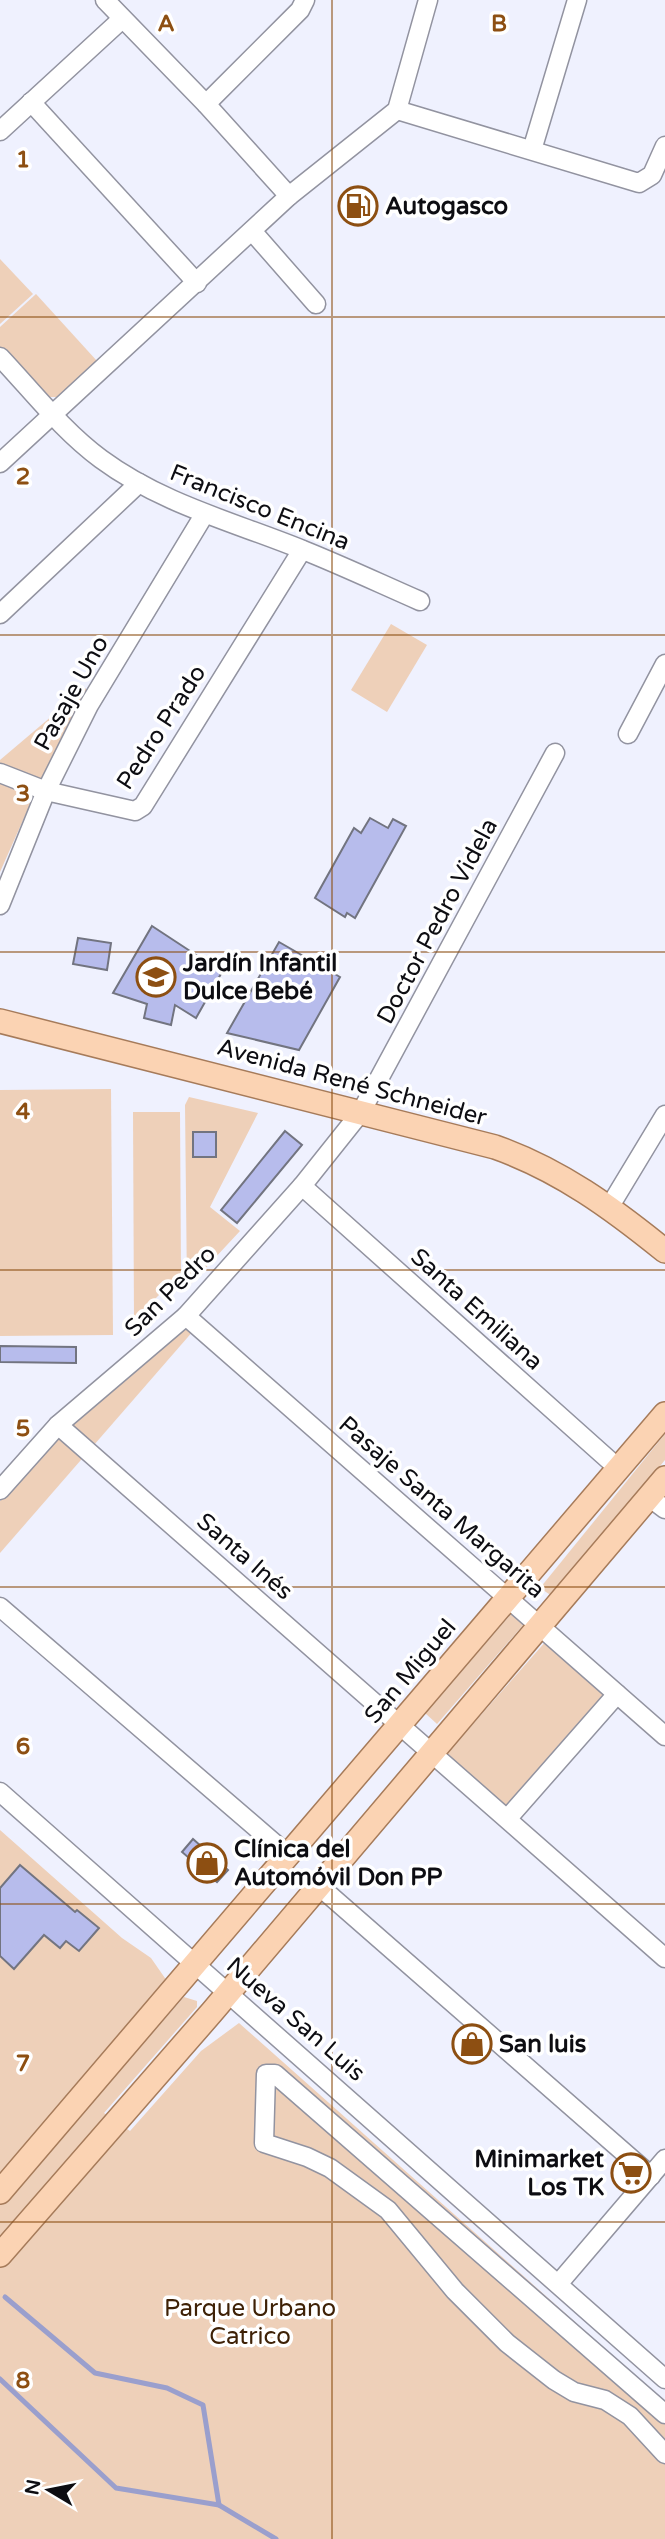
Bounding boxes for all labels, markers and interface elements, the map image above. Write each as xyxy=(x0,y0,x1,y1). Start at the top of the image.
text: A xyxy=(157,10,175,38)
text: B xyxy=(491,10,507,38)
text: 1 xyxy=(16,146,30,174)
fuel station icon: Autogasco xyxy=(337,185,379,227)
place label: Autogasco xyxy=(385,192,508,221)
street label: Francisco Encina xyxy=(166,458,354,557)
text: 2 xyxy=(16,463,30,491)
street label: Pasaje Uno xyxy=(28,631,115,756)
street label: Pedro Prado xyxy=(110,660,212,795)
text: 3 xyxy=(16,780,30,808)
street label: Doctor Pedro Videla xyxy=(371,813,504,1029)
place label: Jardín Infantil Dulce Bebé xyxy=(182,949,337,1006)
school or university icon: Jardín Infantil Dulce Bebé xyxy=(135,956,177,998)
street label: Avenida René Schneider xyxy=(214,1032,491,1133)
text: 4 xyxy=(16,1098,31,1126)
street label: San Pedro xyxy=(119,1240,222,1343)
street label: Santa Emiliana xyxy=(404,1242,549,1376)
street label: Pasaje Santa Margarita xyxy=(333,1410,551,1605)
text: 5 xyxy=(16,1415,30,1443)
street label: Santa Inés xyxy=(191,1507,299,1606)
street label: San Miguel xyxy=(358,1613,462,1729)
text: 6 xyxy=(16,1733,30,1761)
place label: Clínica del Automóvil Don PP xyxy=(234,1835,442,1892)
shop icon: Clínica del Automóvil Don PP xyxy=(186,1842,228,1884)
street label: Nueva San Luis xyxy=(220,1951,371,2088)
shop icon: San luis xyxy=(451,2023,493,2065)
place label: San luis xyxy=(499,2030,586,2059)
text: 7 xyxy=(16,2050,30,2078)
place label: Minimarket Los TK xyxy=(474,2145,605,2202)
supermarket icon: Minimarket Los TK xyxy=(610,2152,652,2194)
park label: Parque Urbano Catrico xyxy=(164,2294,336,2351)
text: 8 xyxy=(16,2367,30,2395)
north arrow xyxy=(14,2455,84,2525)
text: N xyxy=(21,2478,45,2497)

